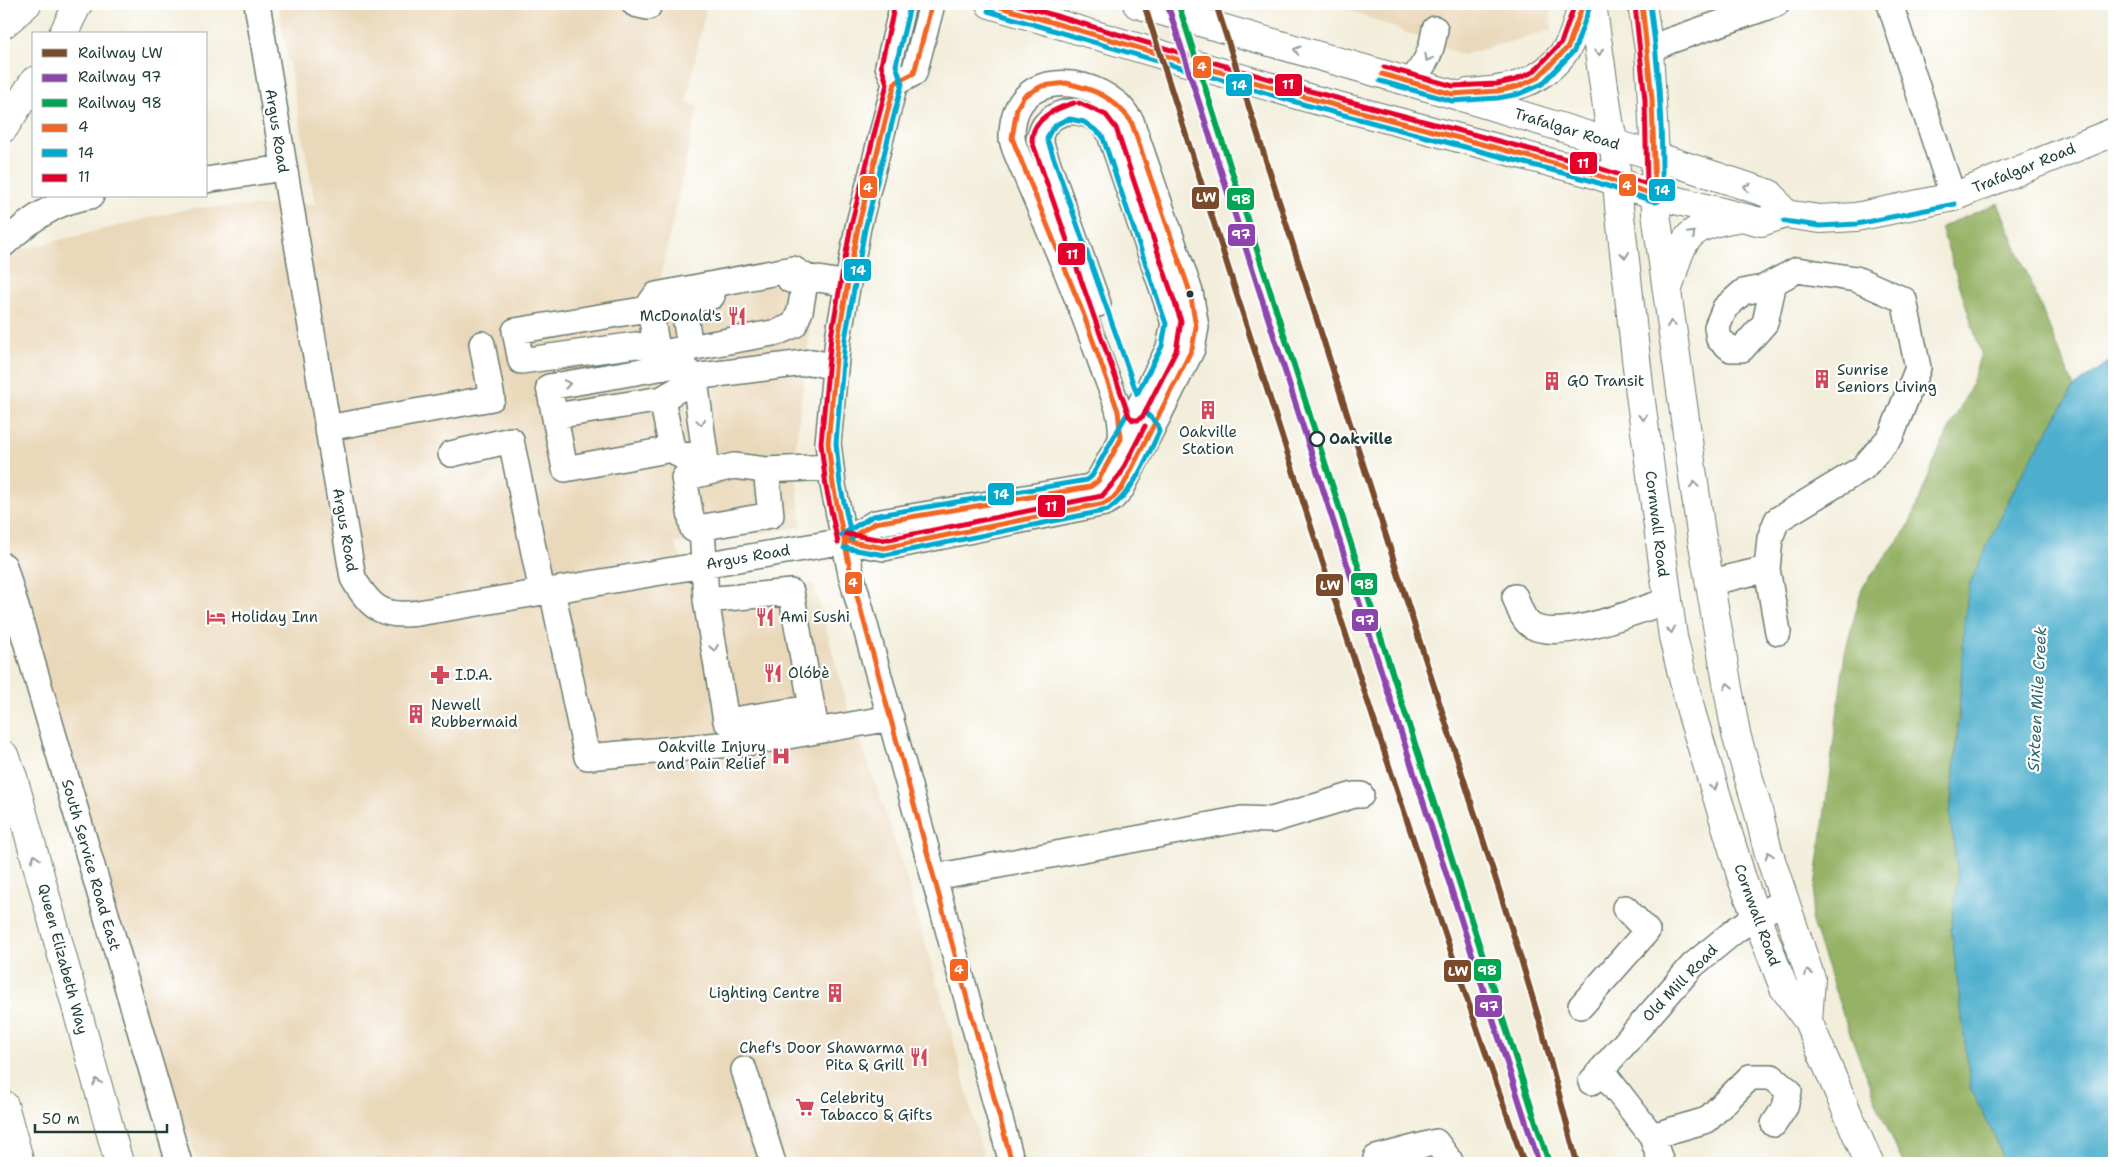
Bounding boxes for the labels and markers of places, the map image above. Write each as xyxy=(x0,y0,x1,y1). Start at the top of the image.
unlabelled marker xyxy=(1185,289,1195,299)
restaurant icon: McDonald's xyxy=(726,305,748,327)
place label: McDonald's xyxy=(640,306,722,326)
place label: Sunrise Seniors Living xyxy=(1837,360,1937,397)
building icon: Sunrise Seniors Living xyxy=(1811,368,1833,390)
building icon: GO Transit xyxy=(1541,370,1563,392)
place label: GO Transit xyxy=(1567,371,1644,391)
building icon: Oakville Station xyxy=(1197,399,1219,421)
place label: Oakville Station xyxy=(1179,422,1237,459)
place label: Oakville xyxy=(1329,429,1393,449)
marker: Oakville xyxy=(1309,431,1325,447)
hotel icon: Holiday Inn xyxy=(205,606,227,628)
restaurant icon: Ami Sushi xyxy=(754,606,776,628)
place label: Holiday Inn xyxy=(231,607,318,627)
place label: Ami Sushi xyxy=(780,607,850,627)
restaurant icon: Olóbè xyxy=(762,662,784,684)
place label: Olóbè xyxy=(788,663,830,683)
pharmacy icon: I.D.A. xyxy=(429,664,451,686)
place label: I.D.A. xyxy=(455,665,492,685)
place label: Newell Rubbermaid xyxy=(431,695,518,732)
building icon: Newell Rubbermaid xyxy=(405,703,427,725)
place label: Oakville Injury and Pain Relief xyxy=(657,737,767,774)
hospital icon: Oakville Injury and Pain Relief xyxy=(770,745,792,767)
building icon: Lighting Centre xyxy=(824,982,846,1004)
place label: Lighting Centre xyxy=(709,983,820,1003)
place label: Chef's Door Shawarma Pita & Grill xyxy=(739,1038,905,1075)
restaurant icon: Chef's Door Shawarma Pita & Grill xyxy=(908,1046,930,1068)
place label: Celebrity Tabacco & Gifts xyxy=(820,1088,933,1125)
supermarket icon: Celebrity Tabacco & Gifts xyxy=(794,1096,816,1118)

